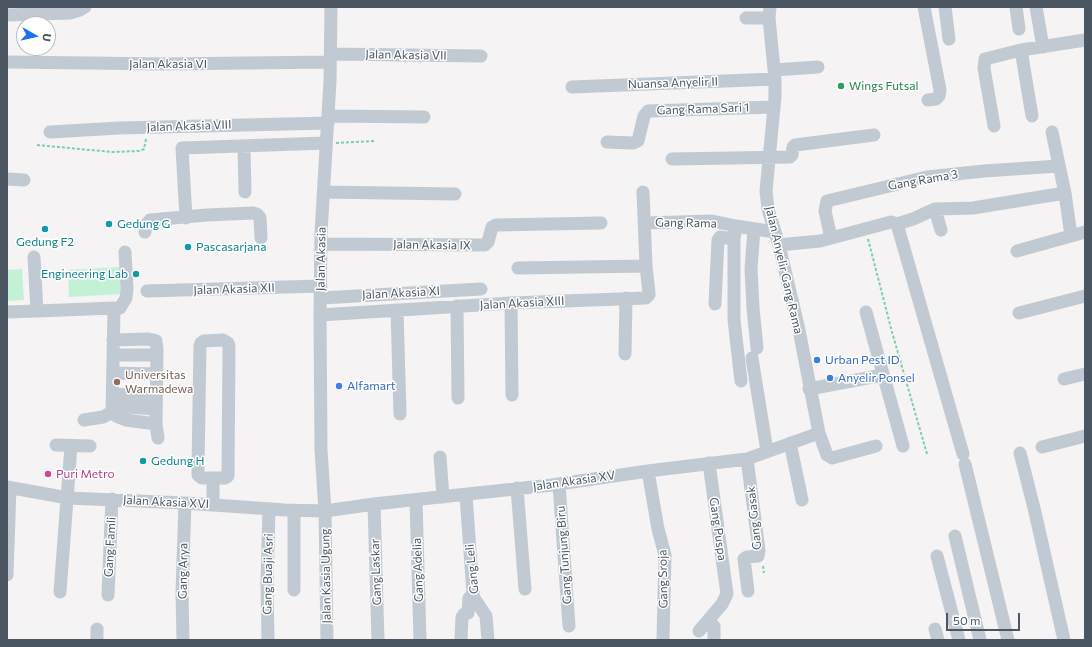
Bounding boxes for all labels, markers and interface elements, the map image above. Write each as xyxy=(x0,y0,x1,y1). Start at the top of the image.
north arrow xyxy=(16,16,56,56)
text: U xyxy=(40,33,54,42)
street label: Jalan Akasia VII xyxy=(365,47,447,63)
street label: Jalan Akasia VI xyxy=(129,57,207,71)
street label: Nuansa Anyelir II xyxy=(628,74,718,92)
place label: Wings Futsal xyxy=(849,79,919,93)
marker: Wings Futsal xyxy=(836,81,846,91)
street label: Gang Rama Sari 1 xyxy=(656,100,750,118)
street label: Jalan Akasia VIII xyxy=(146,117,232,135)
street label: Gang Rama 3 xyxy=(887,167,959,193)
street label: Jalan Anyelir Gang Rama xyxy=(762,205,806,335)
street label: Gang Rama xyxy=(655,215,717,231)
place label: Gedung G xyxy=(117,217,170,231)
marker: Gedung G xyxy=(104,219,114,229)
marker: Gedung F2 xyxy=(40,224,50,234)
street label: Jalan Akasia xyxy=(313,227,329,291)
place label: Gedung F2 xyxy=(16,235,74,249)
street label: Jalan Akasia IX xyxy=(393,237,471,253)
place label: Pascasarjana xyxy=(196,240,266,254)
marker: Pascasarjana xyxy=(183,242,193,252)
place label: Engineering Lab xyxy=(41,267,128,281)
marker: Engineering Lab xyxy=(131,269,141,279)
street label: Jalan Akasia XII xyxy=(193,280,275,298)
street label: Jalan Akasia XI xyxy=(362,284,440,302)
street label: Jalan Akasia XIII xyxy=(479,294,565,312)
place label: Urban Pest ID xyxy=(825,353,900,367)
marker: Urban Pest ID xyxy=(812,355,822,365)
place label: Universitas Warmadewa xyxy=(125,368,193,396)
place label: Anyelir Ponsel xyxy=(838,371,915,385)
marker: Anyelir Ponsel xyxy=(825,373,835,383)
marker: Universitas Warmadewa xyxy=(112,377,122,387)
place label: Alfamart xyxy=(347,379,396,393)
marker: Alfamart xyxy=(334,381,344,391)
place label: Gedung H xyxy=(151,454,204,468)
marker: Gedung H xyxy=(138,456,148,466)
place label: Puri Metro xyxy=(56,467,115,481)
street label: Jalan Akasia XV xyxy=(532,468,616,494)
marker: Puri Metro xyxy=(43,469,53,479)
street label: Gang Gasak xyxy=(743,485,765,551)
street label: Jalan Akasia XVI xyxy=(123,493,209,511)
street label: Gang Puspa xyxy=(706,496,730,562)
street label: Gang Tunjung Biru xyxy=(553,505,575,605)
street label: Gang Famli xyxy=(101,517,119,577)
street label: Jalan Kasia Ugung xyxy=(318,528,334,624)
street label: Gang Buaji Asri xyxy=(260,533,276,615)
street label: Gang Laskar xyxy=(368,538,384,606)
street label: Gang Adelia xyxy=(410,538,426,602)
street label: Gang Arya xyxy=(175,543,191,599)
street label: Gang Leli xyxy=(462,543,482,595)
street label: Gang Sroja xyxy=(655,549,671,609)
scale bar xyxy=(948,605,1022,631)
text: 50 m xyxy=(953,613,981,627)

